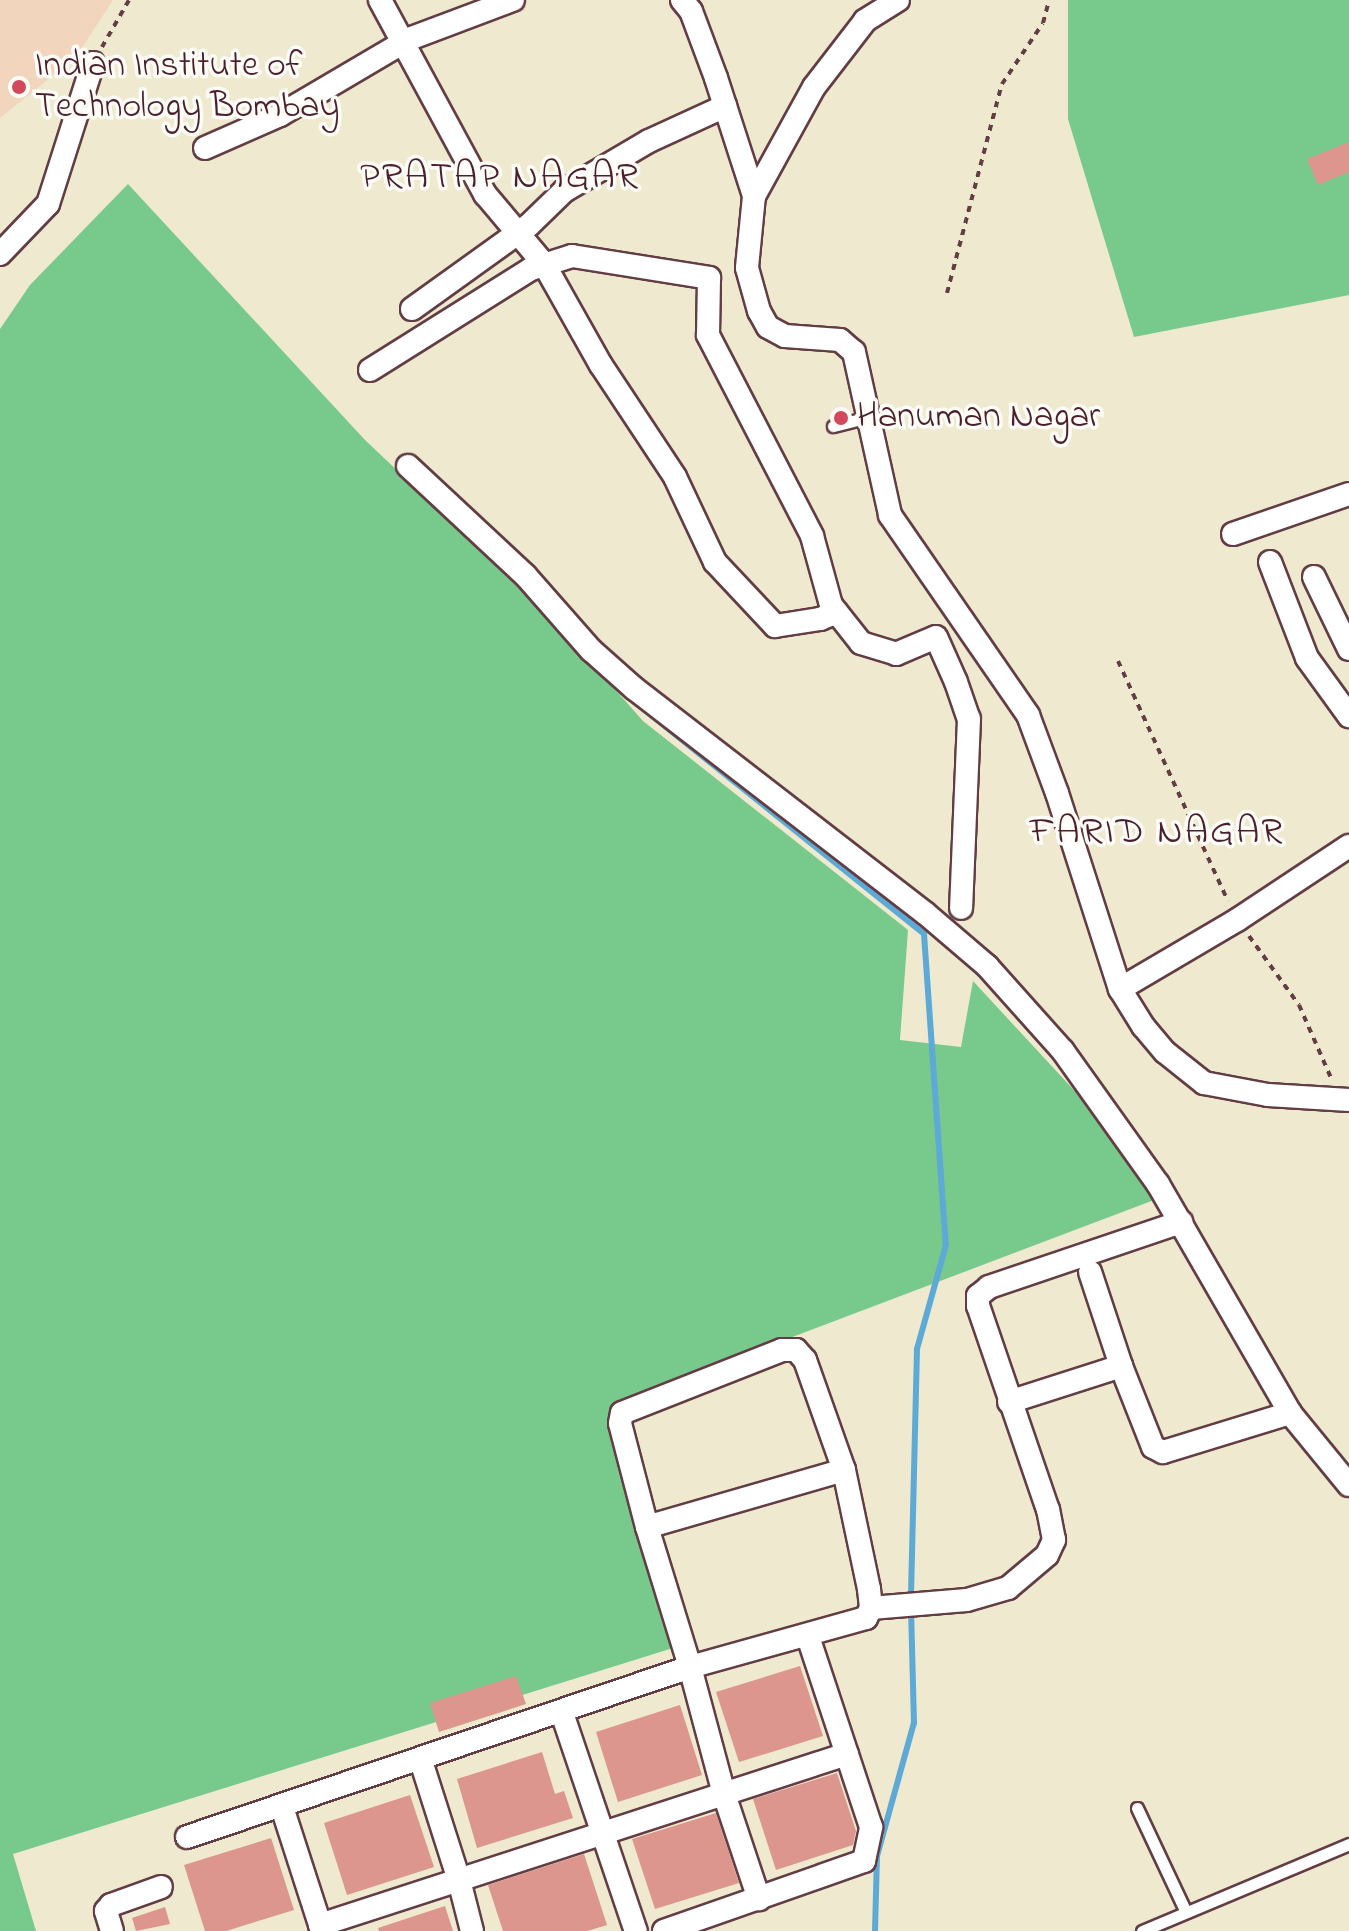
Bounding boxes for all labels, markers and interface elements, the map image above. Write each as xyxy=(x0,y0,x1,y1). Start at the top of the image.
place label: Indian Institute of Technology Bombay xyxy=(35,44,340,129)
marker: Indian Institute of Technology Bombay xyxy=(10,78,28,96)
district label: PRATAP NAGAR xyxy=(360,156,640,202)
place label: Hanuman Nagar xyxy=(857,396,1100,440)
marker: Hanuman Nagar xyxy=(832,409,850,427)
district label: FARID NAGAR xyxy=(1030,811,1284,857)

